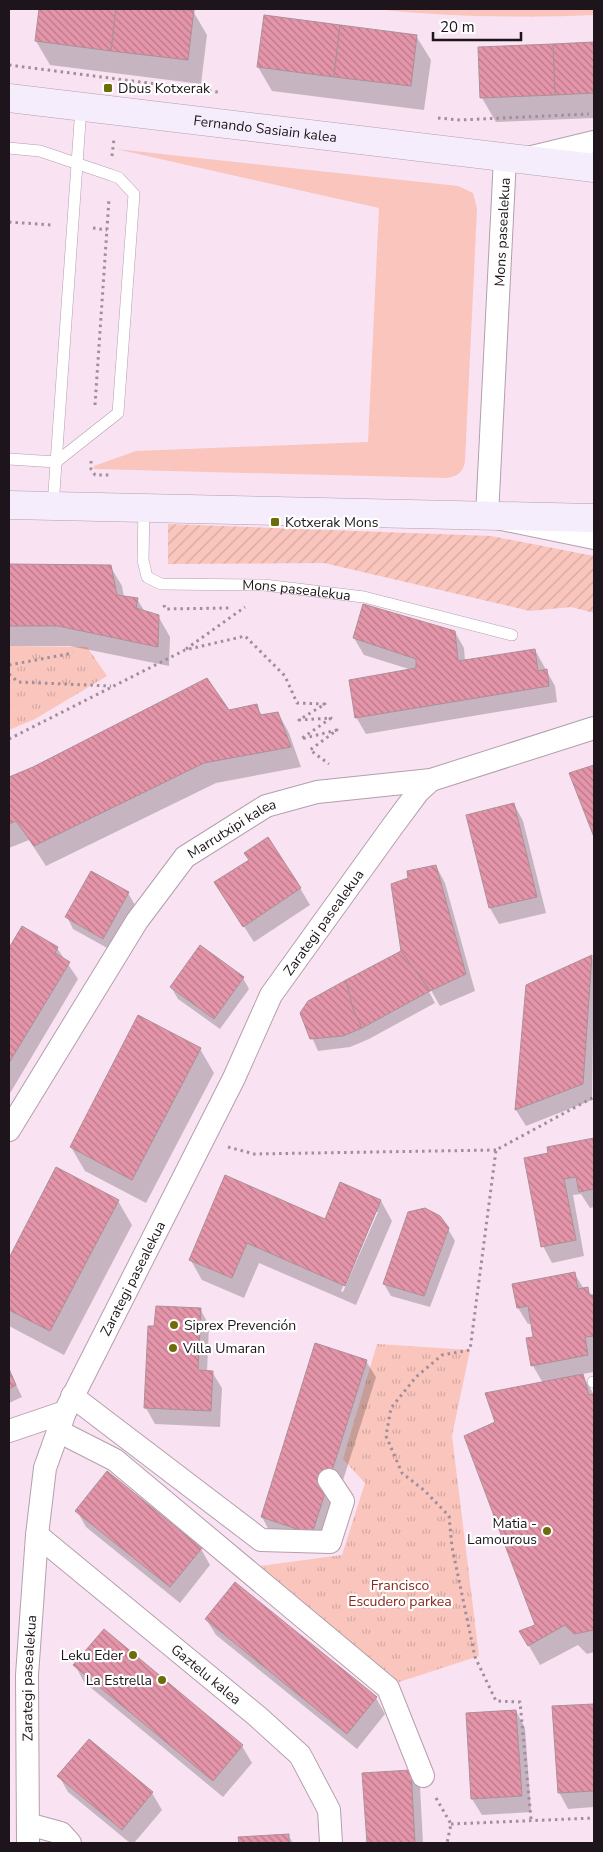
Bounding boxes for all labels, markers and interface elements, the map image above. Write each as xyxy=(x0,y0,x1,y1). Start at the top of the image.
scale bar xyxy=(433,10,520,42)
text: 20 m xyxy=(440,17,475,37)
place label: Dbus Kotxerak xyxy=(118,79,211,98)
marker: Dbus Kotxerak xyxy=(102,82,114,94)
street label: Fernando Sasiain kalea xyxy=(192,111,338,147)
street label: Mons pasealekua xyxy=(490,177,515,287)
place label: Kotxerak Mons xyxy=(285,513,379,532)
marker: Kotxerak Mons xyxy=(269,516,281,528)
street label: Mons pasealekua xyxy=(242,576,352,605)
street label: Marrutxipi kalea xyxy=(184,795,278,863)
street label: Zarategi pasealekua xyxy=(279,866,368,979)
street label: Zarategi pasealekua xyxy=(96,1218,170,1339)
place label: Siprex Prevención xyxy=(184,1316,296,1335)
marker: Siprex Prevención xyxy=(168,1319,180,1331)
place label: Villa Umaran xyxy=(182,1339,265,1358)
marker: Villa Umaran xyxy=(167,1342,179,1354)
place label: Matia - Lamourous xyxy=(467,1514,537,1549)
marker: Matia - Lamourous xyxy=(541,1525,553,1537)
park label: Francisco Escudero parkea xyxy=(348,1576,452,1611)
street label: Zarategi pasealekua xyxy=(18,1614,41,1741)
street label: Gaztelu kalea xyxy=(167,1640,245,1709)
place label: Leku Eder xyxy=(61,1646,123,1665)
marker: Leku Eder xyxy=(127,1649,139,1661)
place label: La Estrella xyxy=(86,1671,152,1690)
marker: La Estrella xyxy=(156,1674,168,1686)

